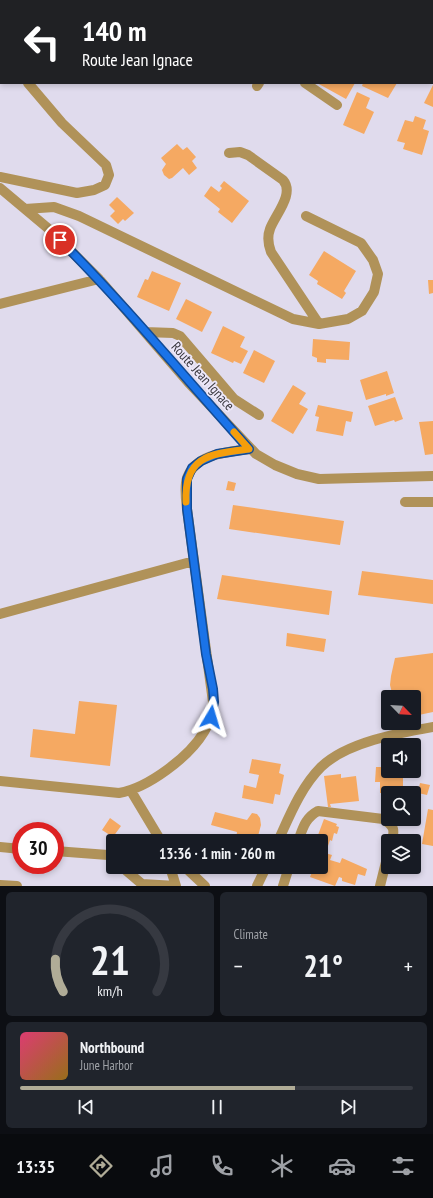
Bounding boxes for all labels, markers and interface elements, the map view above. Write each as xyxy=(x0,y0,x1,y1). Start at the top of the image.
text: 140 m xyxy=(82,12,146,49)
icon: left xyxy=(16,16,68,68)
text: Route Jean Ignace xyxy=(82,48,193,71)
pin xyxy=(43,223,77,257)
icon: arrive xyxy=(49,229,71,251)
street label: Route Jean Ignace xyxy=(167,338,239,414)
north arrow xyxy=(381,690,421,730)
map controls xyxy=(381,690,421,874)
position arrow xyxy=(190,696,232,738)
button: sound xyxy=(381,738,421,778)
button: search xyxy=(381,786,421,826)
speed limit sign: 30 xyxy=(12,822,64,874)
button: layers xyxy=(381,834,421,874)
text: 13:36 · 1 min · 260 m xyxy=(159,844,275,863)
text: Climate xyxy=(234,926,268,943)
text: 21 xyxy=(90,933,130,986)
text: 21° xyxy=(303,946,343,985)
text: − xyxy=(234,952,243,980)
text: + xyxy=(404,952,413,980)
text: km/h xyxy=(97,981,122,1000)
text: Northbound xyxy=(80,1038,144,1057)
text: June Harbor xyxy=(80,1057,133,1074)
icon: previous xyxy=(75,1096,97,1118)
icon: pause xyxy=(206,1096,228,1118)
icon: next xyxy=(337,1096,359,1118)
icon: directions xyxy=(87,1152,115,1180)
icon: music xyxy=(148,1152,176,1180)
icon: phone xyxy=(208,1152,236,1180)
icon: climate xyxy=(268,1152,296,1180)
icon: car xyxy=(328,1152,356,1180)
icon: filters xyxy=(389,1152,417,1180)
text: 13:35 xyxy=(16,1155,55,1178)

